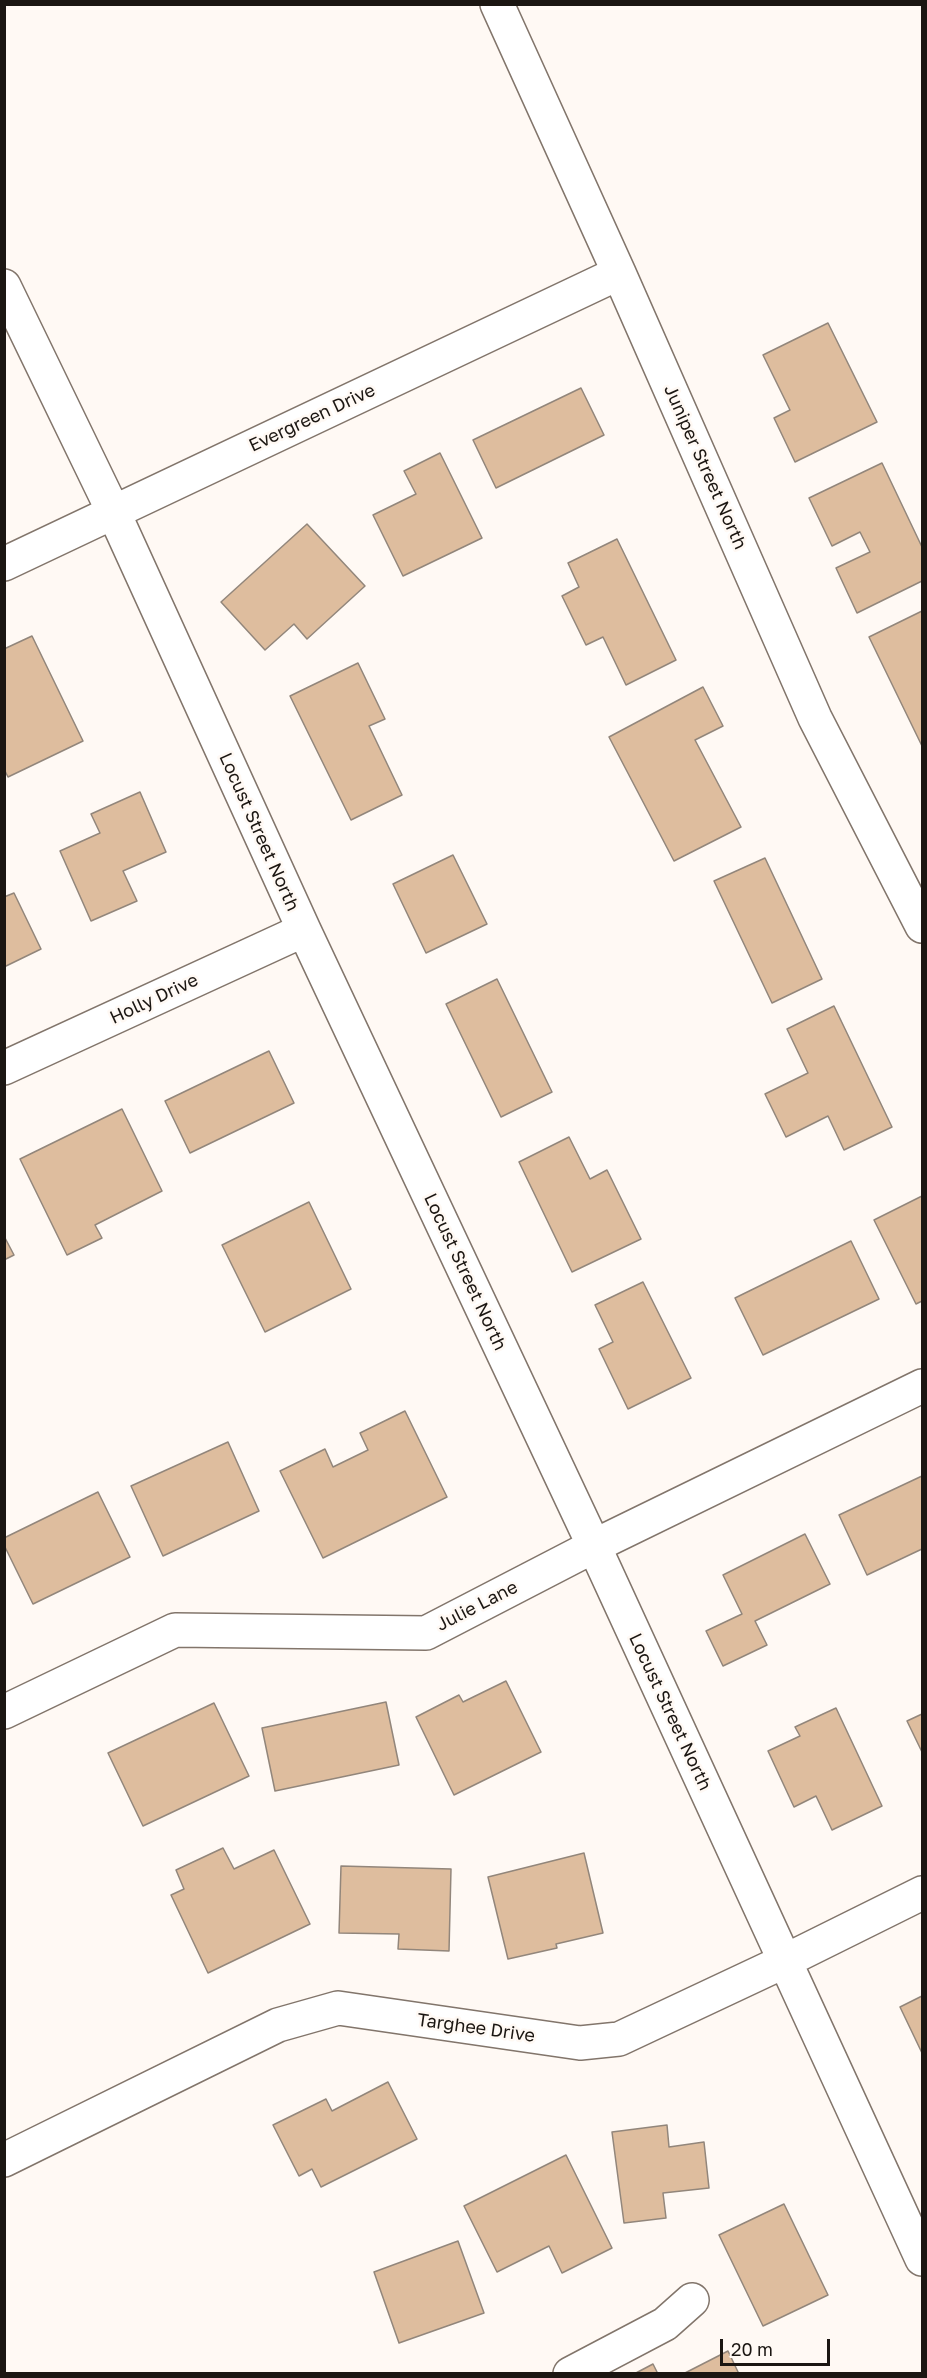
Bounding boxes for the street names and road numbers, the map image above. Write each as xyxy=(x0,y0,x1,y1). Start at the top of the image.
street label: Evergreen Drive xyxy=(245,379,379,457)
street label: Juniper Street North xyxy=(659,381,751,553)
street label: Locust Street North xyxy=(214,750,304,914)
street label: Holly Drive xyxy=(106,969,202,1029)
street label: Locust Street North xyxy=(419,1190,511,1354)
street label: Julie Lane xyxy=(433,1576,521,1636)
street label: Locust Street North xyxy=(624,1630,716,1794)
street label: Targhee Drive xyxy=(416,2009,536,2047)

